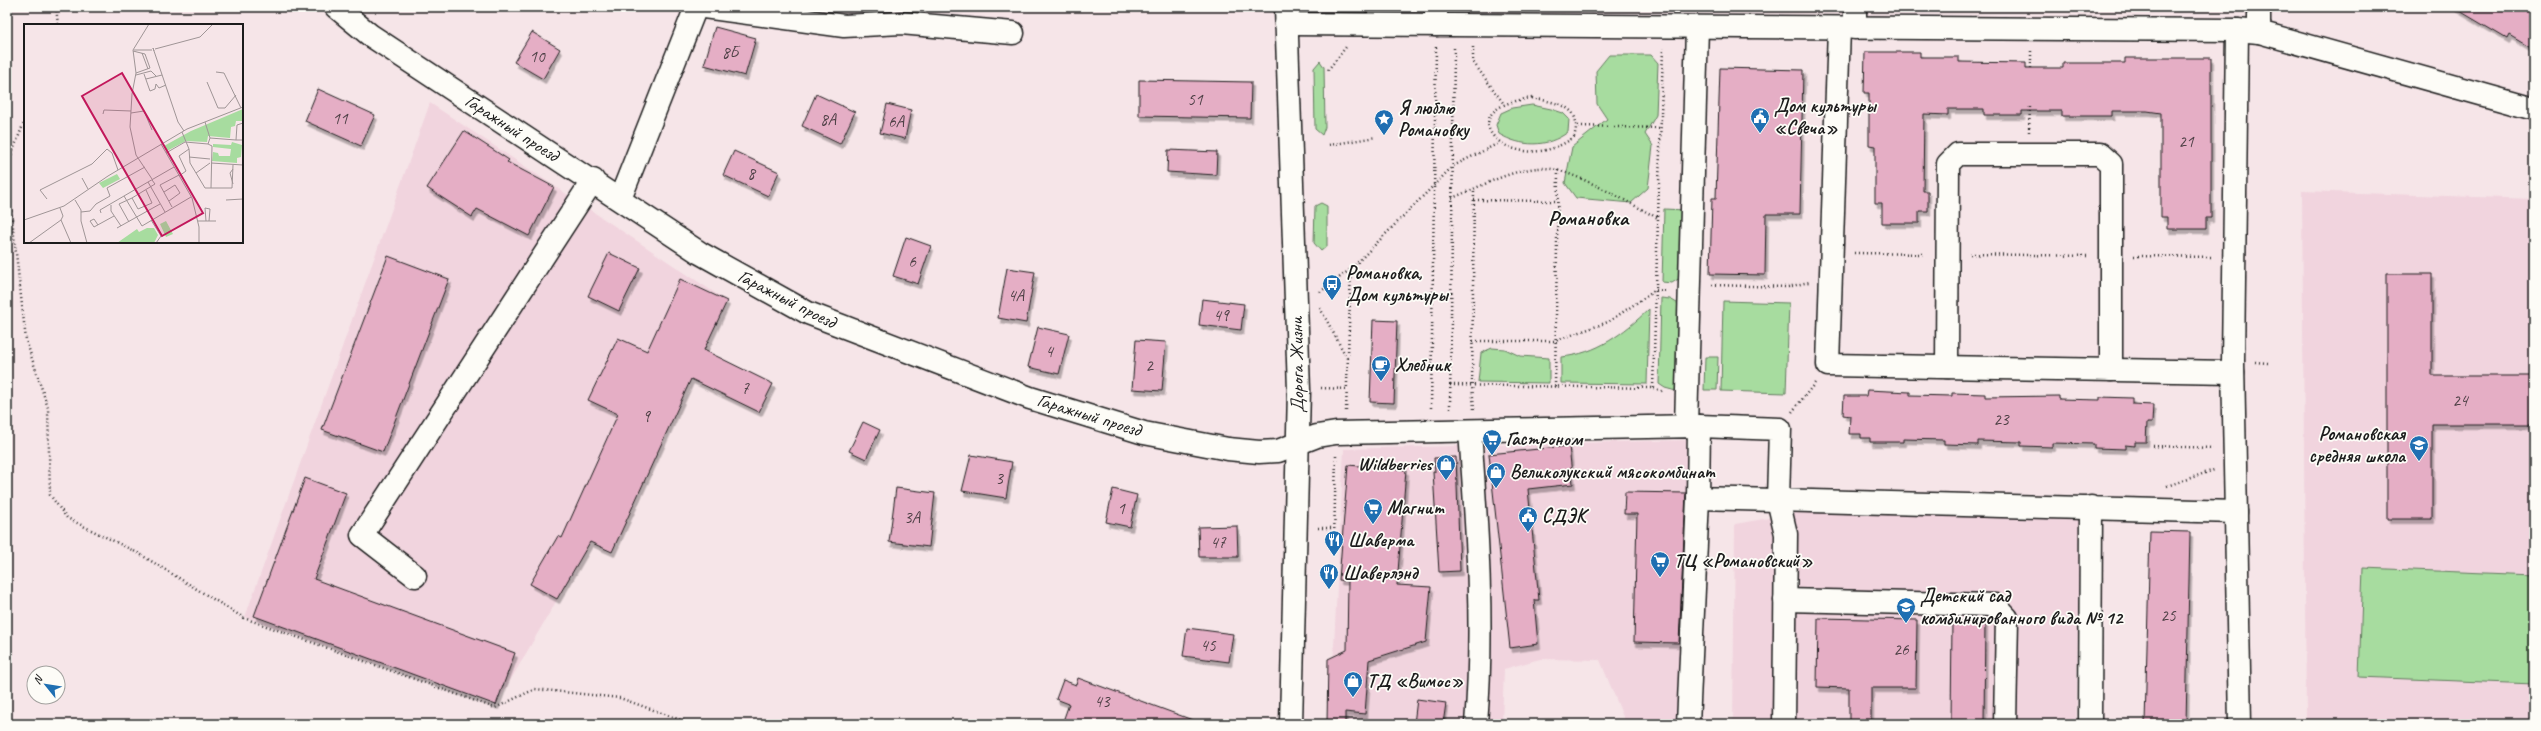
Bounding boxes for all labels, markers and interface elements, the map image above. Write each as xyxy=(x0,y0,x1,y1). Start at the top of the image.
inset map xyxy=(24,24,243,243)
house number: 8Б xyxy=(722,42,741,63)
house number: 10 xyxy=(529,46,546,67)
street label: Гаражный проезд xyxy=(460,89,565,169)
house number: 51 xyxy=(1187,89,1204,110)
place label: Дом культуры «Свеча» xyxy=(1774,94,1877,140)
place label: Я люблю Романовку xyxy=(1398,96,1471,142)
public building icon: Дом культуры «Свеча» xyxy=(1749,106,1771,134)
house number: 11 xyxy=(332,108,349,129)
place icon: Я люблю Романовку xyxy=(1373,108,1395,136)
house number: 8А xyxy=(820,109,838,130)
house number: 6А xyxy=(888,111,906,132)
house number: 21 xyxy=(2178,131,2195,152)
house number: 8 xyxy=(747,163,757,184)
district label: Романовка xyxy=(1548,205,1630,231)
house number: 6 xyxy=(908,251,917,272)
place label: Романовка, Дом культуры xyxy=(1346,261,1449,307)
street label: Гаражный проезд xyxy=(734,264,842,335)
bus stop icon: Романовка, Дом культуры xyxy=(1321,273,1343,301)
house number: 4А xyxy=(1008,285,1026,306)
house number: 49 xyxy=(1213,305,1230,326)
street label: Дорога Жизни xyxy=(1284,315,1310,413)
house number: 4 xyxy=(1045,341,1055,362)
place label: Хлебник xyxy=(1395,353,1452,377)
cafe icon: Хлебник xyxy=(1370,354,1392,382)
house number: 2 xyxy=(1145,355,1154,376)
house number: 7 xyxy=(741,378,750,399)
street label: Гаражный проезд xyxy=(1034,388,1146,443)
house number: 24 xyxy=(2452,390,2470,411)
house number: 9 xyxy=(642,406,651,427)
house number: 23 xyxy=(1993,409,2010,430)
place label: Романовская средняя школа xyxy=(2309,422,2407,468)
place label: Гастроном xyxy=(1506,427,1584,451)
supermarket icon: Гастроном xyxy=(1481,428,1503,456)
school or university icon: Романовская средняя школа xyxy=(2408,434,2430,462)
place label: Wildberries xyxy=(1358,452,1434,476)
shop icon: Wildberries xyxy=(1435,453,1457,481)
place label: Великолукский мясокомбинат xyxy=(1510,460,1716,484)
shop icon: Великолукский мясокомбинат xyxy=(1485,461,1507,489)
house number: 3 xyxy=(995,468,1004,489)
place label: Магнит xyxy=(1387,496,1445,520)
supermarket icon: Магнит xyxy=(1362,497,1384,525)
house number: 1 xyxy=(1117,498,1126,519)
place label: СДЭК xyxy=(1542,504,1590,528)
public building icon: СДЭК xyxy=(1517,505,1539,533)
house number: 3А xyxy=(904,507,922,528)
place label: Шаверма xyxy=(1348,528,1415,552)
restaurant icon: Шаверма xyxy=(1323,529,1345,557)
house number: 47 xyxy=(1210,532,1227,553)
place label: ТЦ «Романовский» xyxy=(1674,549,1813,573)
supermarket icon: ТЦ «Романовский» xyxy=(1649,550,1671,578)
place label: Шаверлэнд xyxy=(1343,561,1420,585)
restaurant icon: Шаверлэнд xyxy=(1318,562,1340,590)
place label: Детский сад комбинированного вида № 12 xyxy=(1920,584,2125,630)
school or university icon: Детский сад комбинированного вида № 12 xyxy=(1895,596,1917,624)
house number: 25 xyxy=(2160,605,2177,626)
house number: 45 xyxy=(1200,635,1217,656)
house number: 26 xyxy=(1893,639,1910,660)
north arrow xyxy=(26,665,66,705)
place label: ТД «Вимос» xyxy=(1367,669,1464,693)
shop icon: ТД «Вимос» xyxy=(1342,670,1364,698)
text: N xyxy=(30,672,46,686)
house number: 43 xyxy=(1094,691,1111,712)

